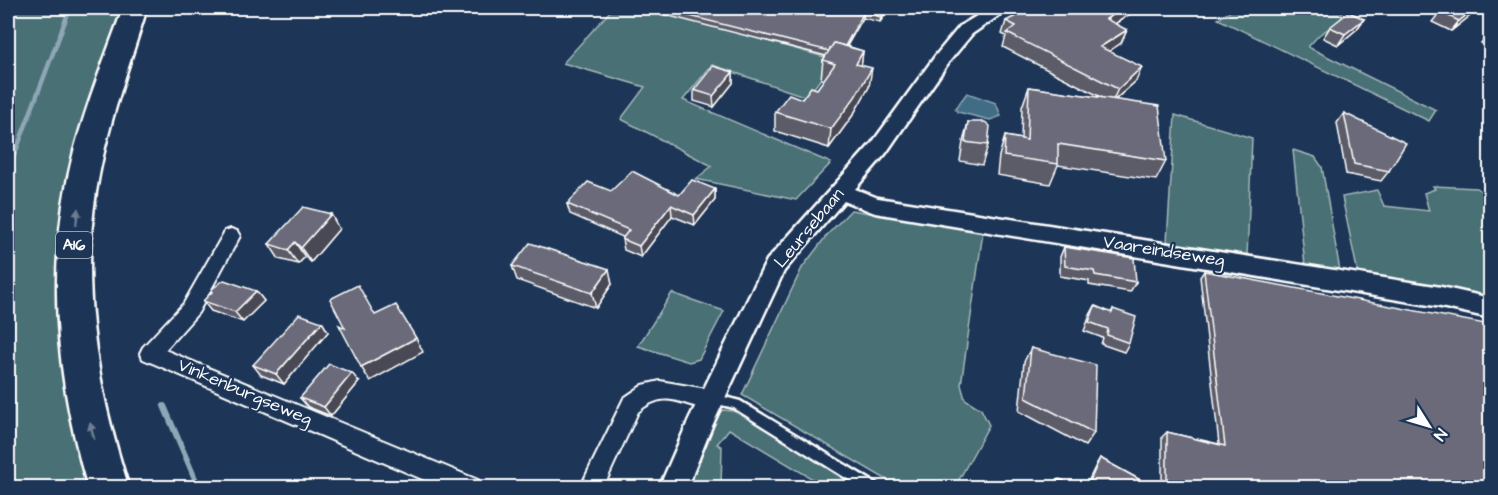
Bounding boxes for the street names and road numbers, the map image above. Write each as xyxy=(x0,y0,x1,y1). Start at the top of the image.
street label: Leursebaan xyxy=(768,183,850,273)
street label: Vaareindseweg xyxy=(1101,229,1226,274)
road number: A16 xyxy=(56,232,92,258)
street label: Vinkenburgseweg xyxy=(174,352,316,432)

